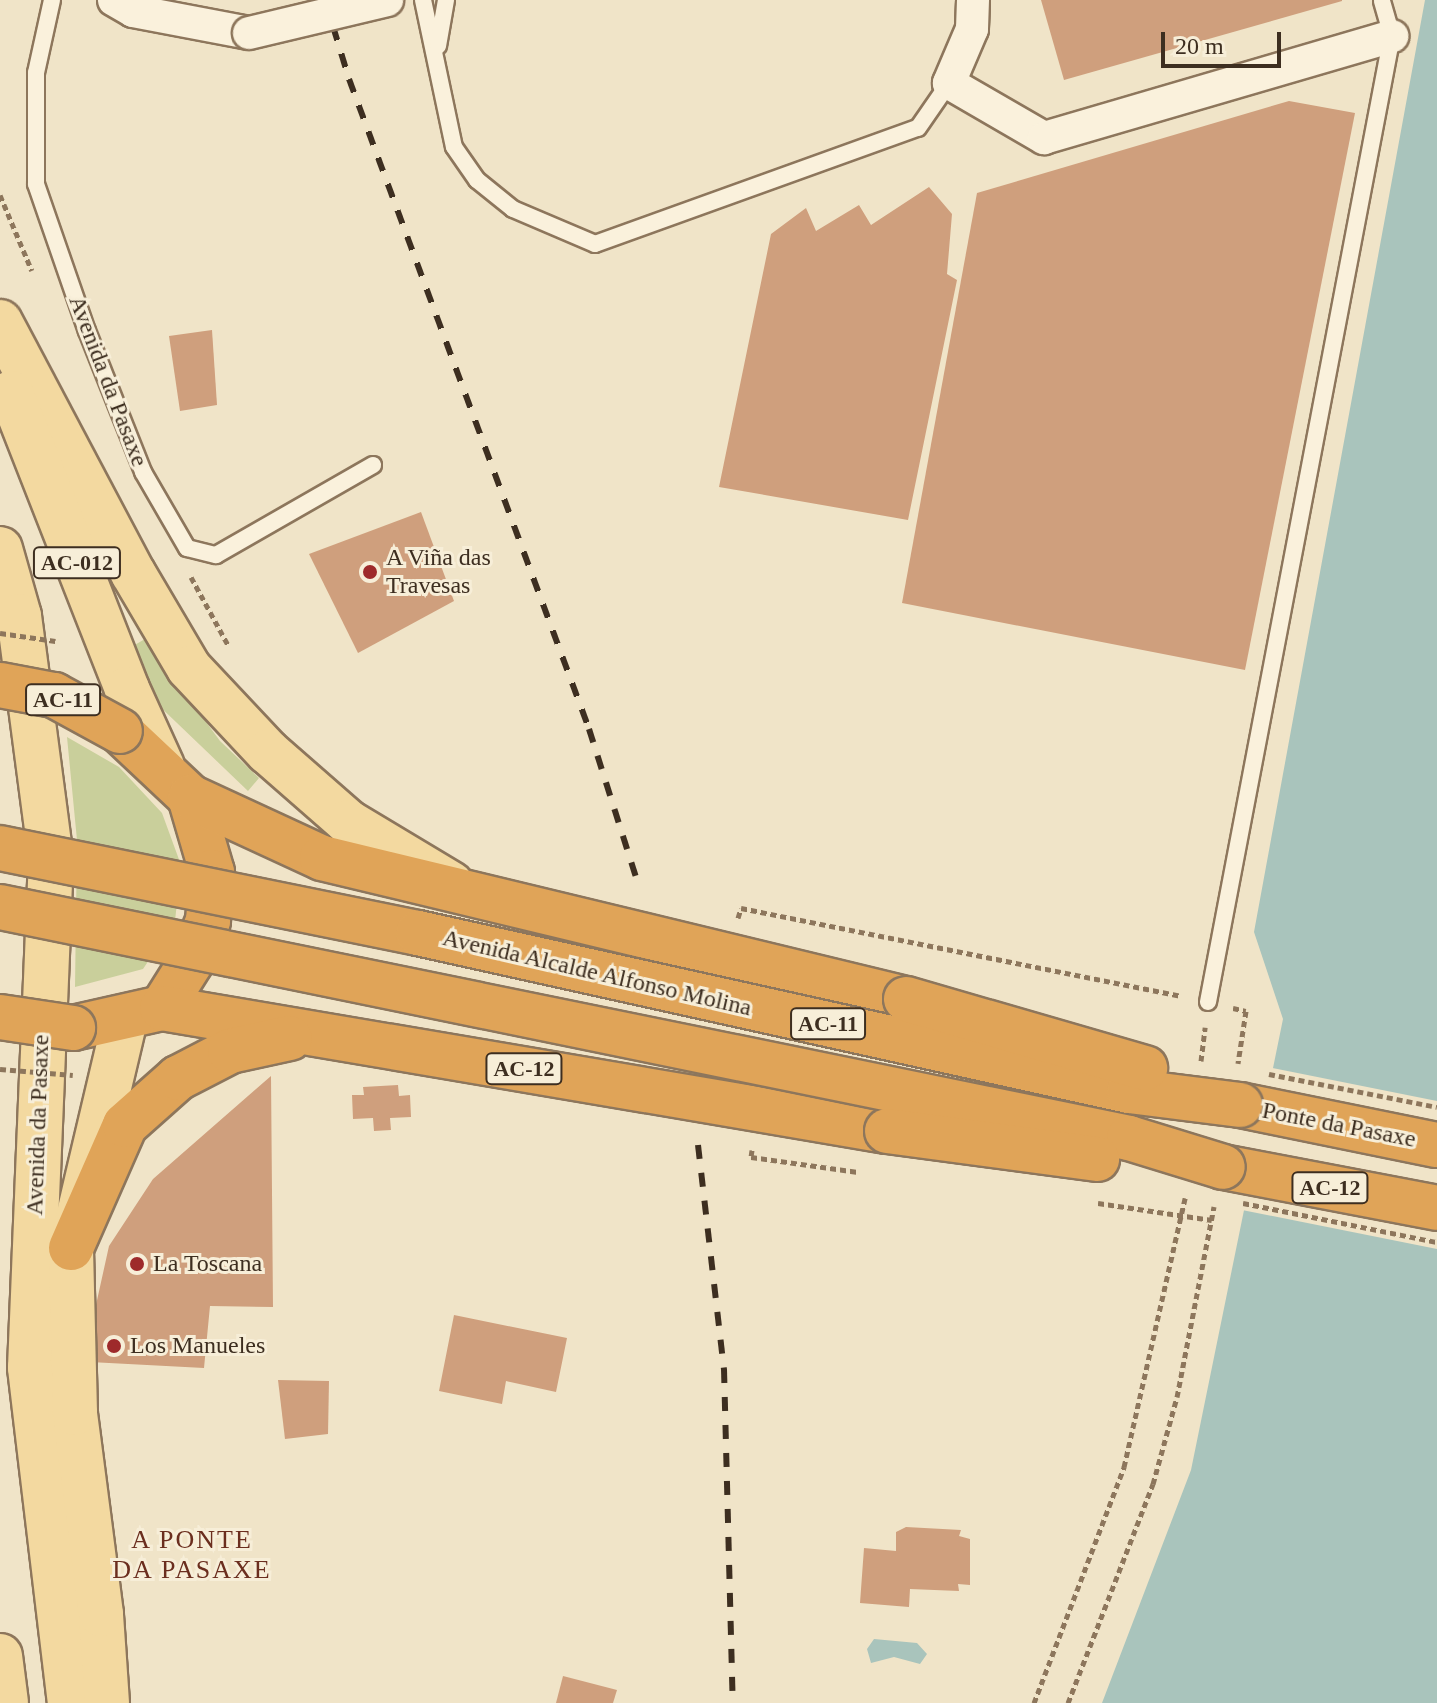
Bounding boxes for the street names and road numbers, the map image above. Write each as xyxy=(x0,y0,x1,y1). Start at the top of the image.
street label: Avenida da Pasaxe xyxy=(62,291,154,471)
road number: AC-012 xyxy=(31,545,123,581)
road number: AC-11 xyxy=(25,682,101,718)
street label: Avenida Alcalde Alfonso Molina xyxy=(438,923,756,1023)
road number: AC-11 xyxy=(790,1006,866,1042)
street label: Avenida da Pasaxe xyxy=(20,1034,56,1216)
road number: AC-12 xyxy=(484,1051,564,1087)
street label: Ponte da Pasaxe xyxy=(1260,1096,1418,1154)
road number: AC-12 xyxy=(1290,1170,1370,1206)

